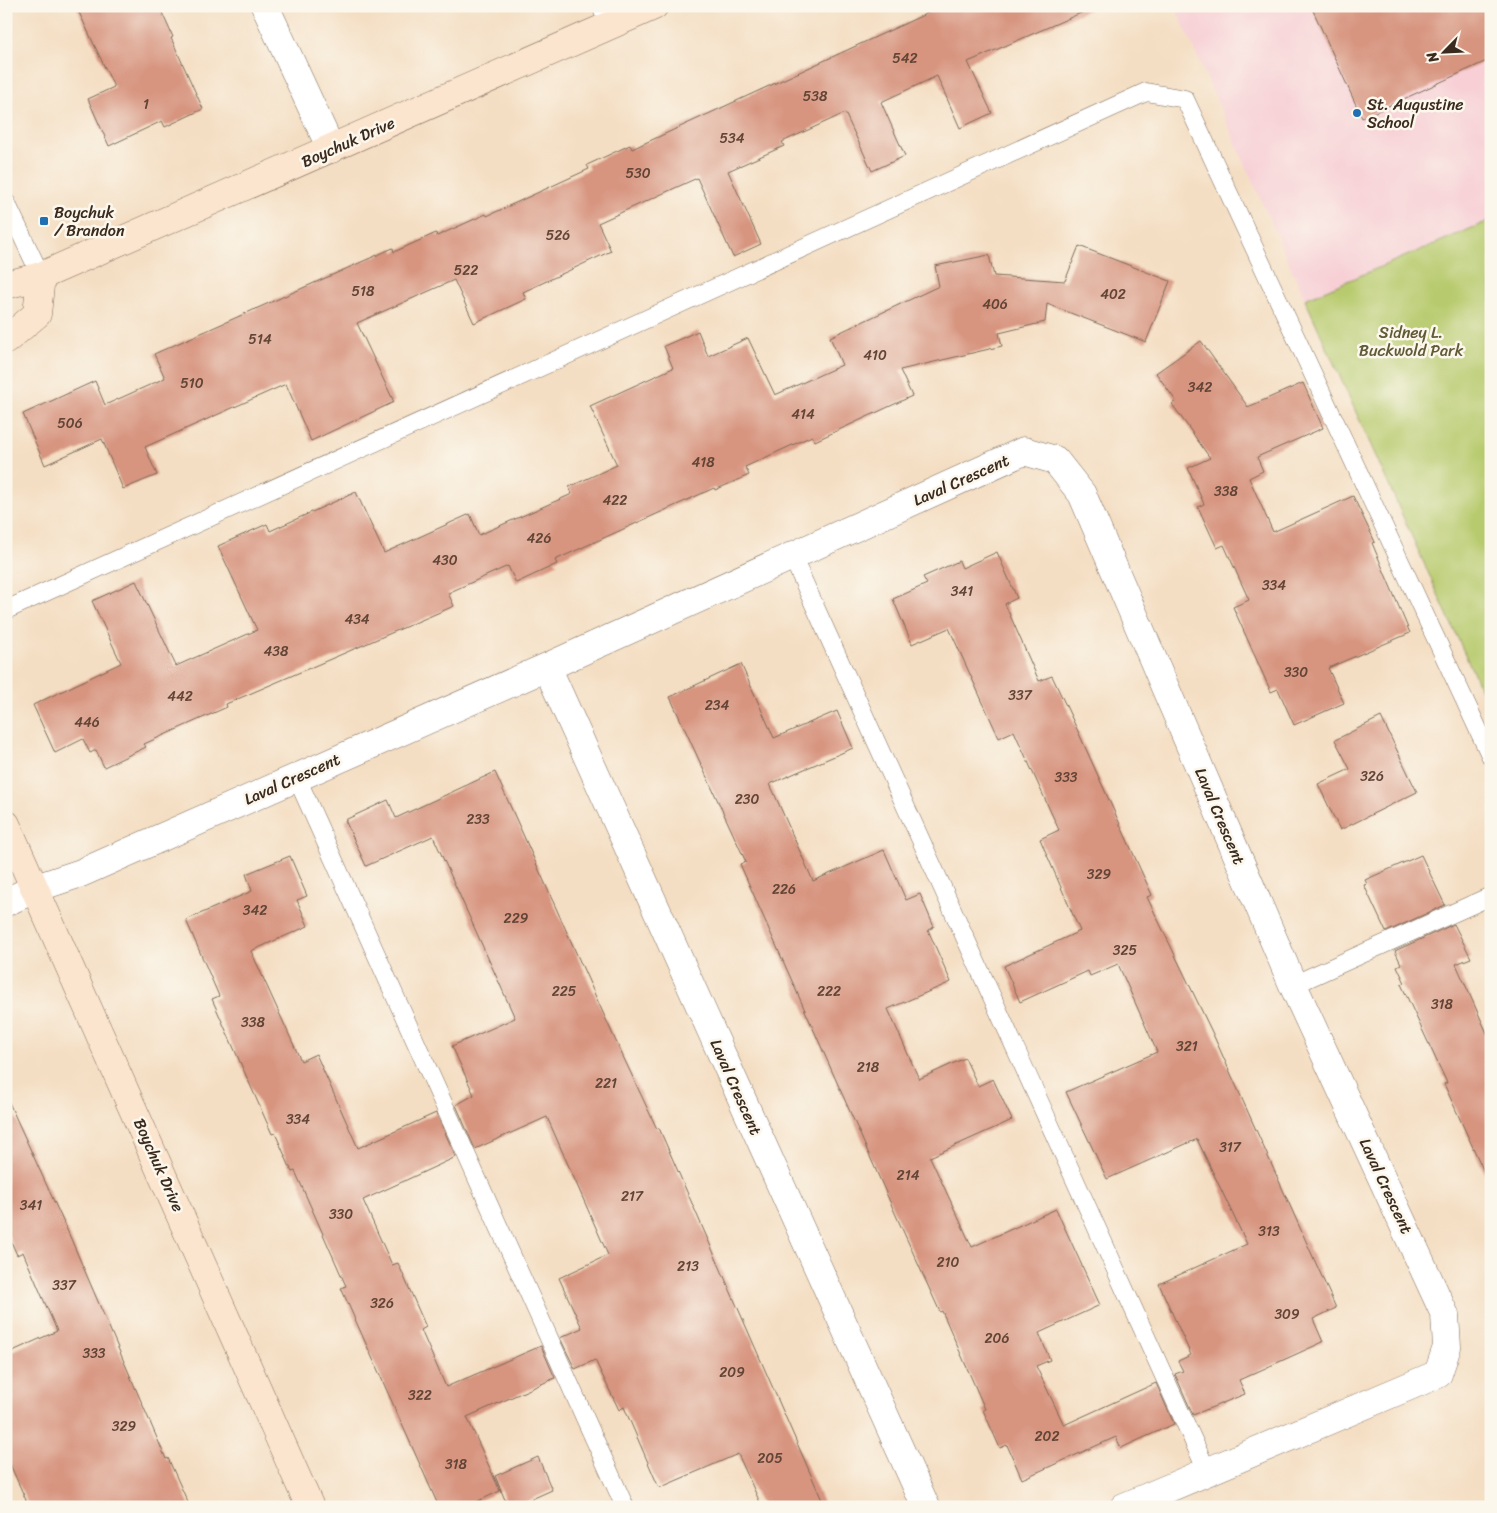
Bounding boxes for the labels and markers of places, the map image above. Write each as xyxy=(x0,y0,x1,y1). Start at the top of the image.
place label: St. Augustine School xyxy=(1367,90,1464,137)
marker: St. Augustine School xyxy=(1351,107,1363,119)
place label: Boychuk / Brandon xyxy=(54,198,125,245)
marker: Boychuk / Brandon xyxy=(38,215,50,227)

